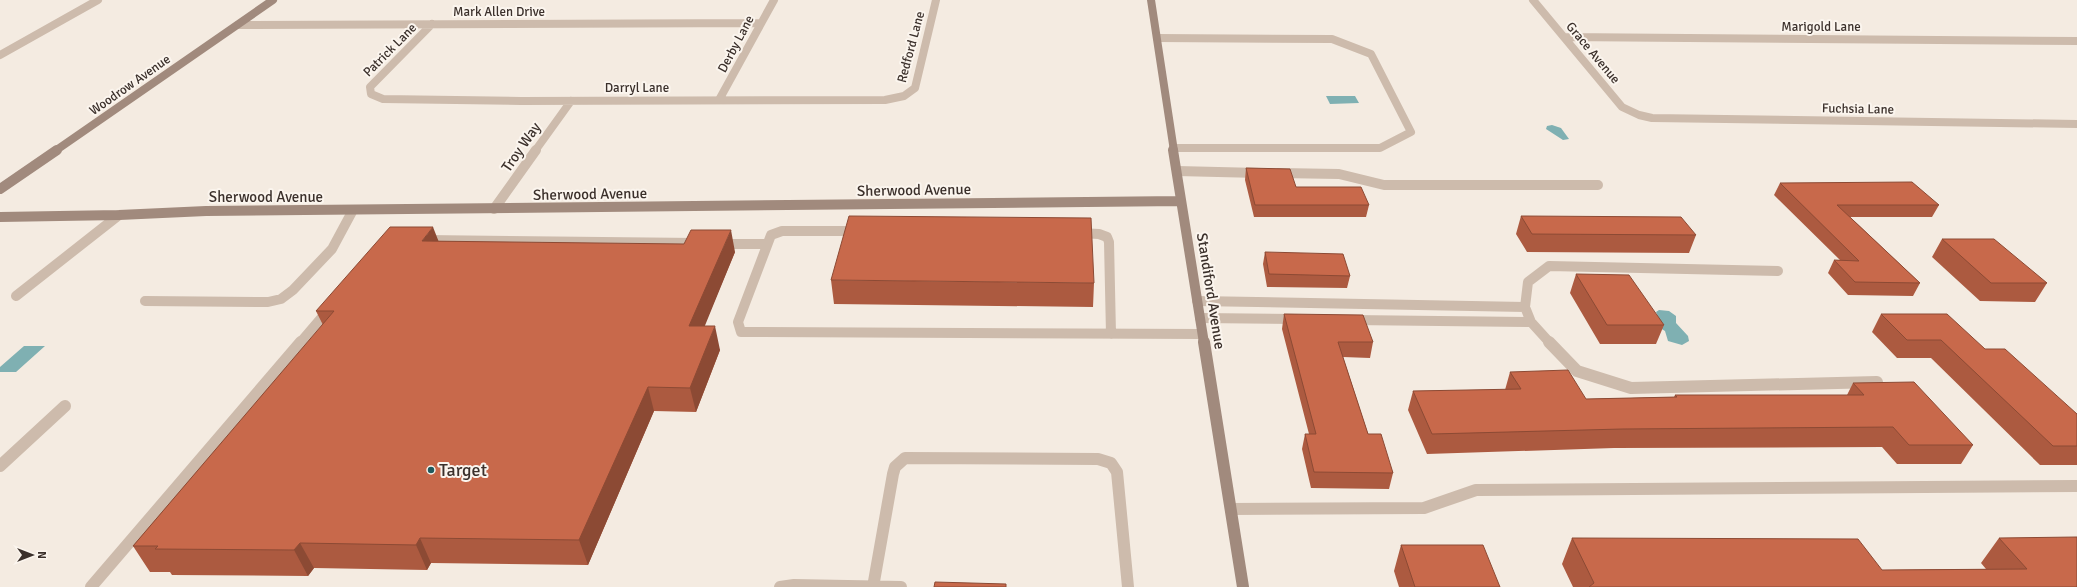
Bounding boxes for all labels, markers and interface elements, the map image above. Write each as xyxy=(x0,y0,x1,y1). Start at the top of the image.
street label: Mark Allen Drive xyxy=(453,4,545,20)
street label: Redford Lane xyxy=(894,10,928,84)
street label: Derby Lane xyxy=(714,13,758,75)
street label: Grace Avenue xyxy=(1563,19,1623,87)
street label: Marigold Lane xyxy=(1781,19,1861,35)
street label: Patrick Lane xyxy=(360,20,420,80)
street label: Woodrow Avenue xyxy=(86,51,174,119)
street label: Darryl Lane xyxy=(605,80,669,96)
street label: Fuchsia Lane xyxy=(1822,100,1894,118)
street label: Troy Way xyxy=(497,119,545,175)
street label: Sherwood Avenue xyxy=(857,180,971,200)
street label: Sherwood Avenue xyxy=(533,184,647,204)
street label: Sherwood Avenue xyxy=(209,188,323,206)
street label: Standiford Avenue xyxy=(1193,232,1229,350)
place label: Target xyxy=(439,459,487,481)
marker: Target xyxy=(426,465,436,475)
north arrow xyxy=(12,535,52,575)
text: N xyxy=(35,551,48,559)

